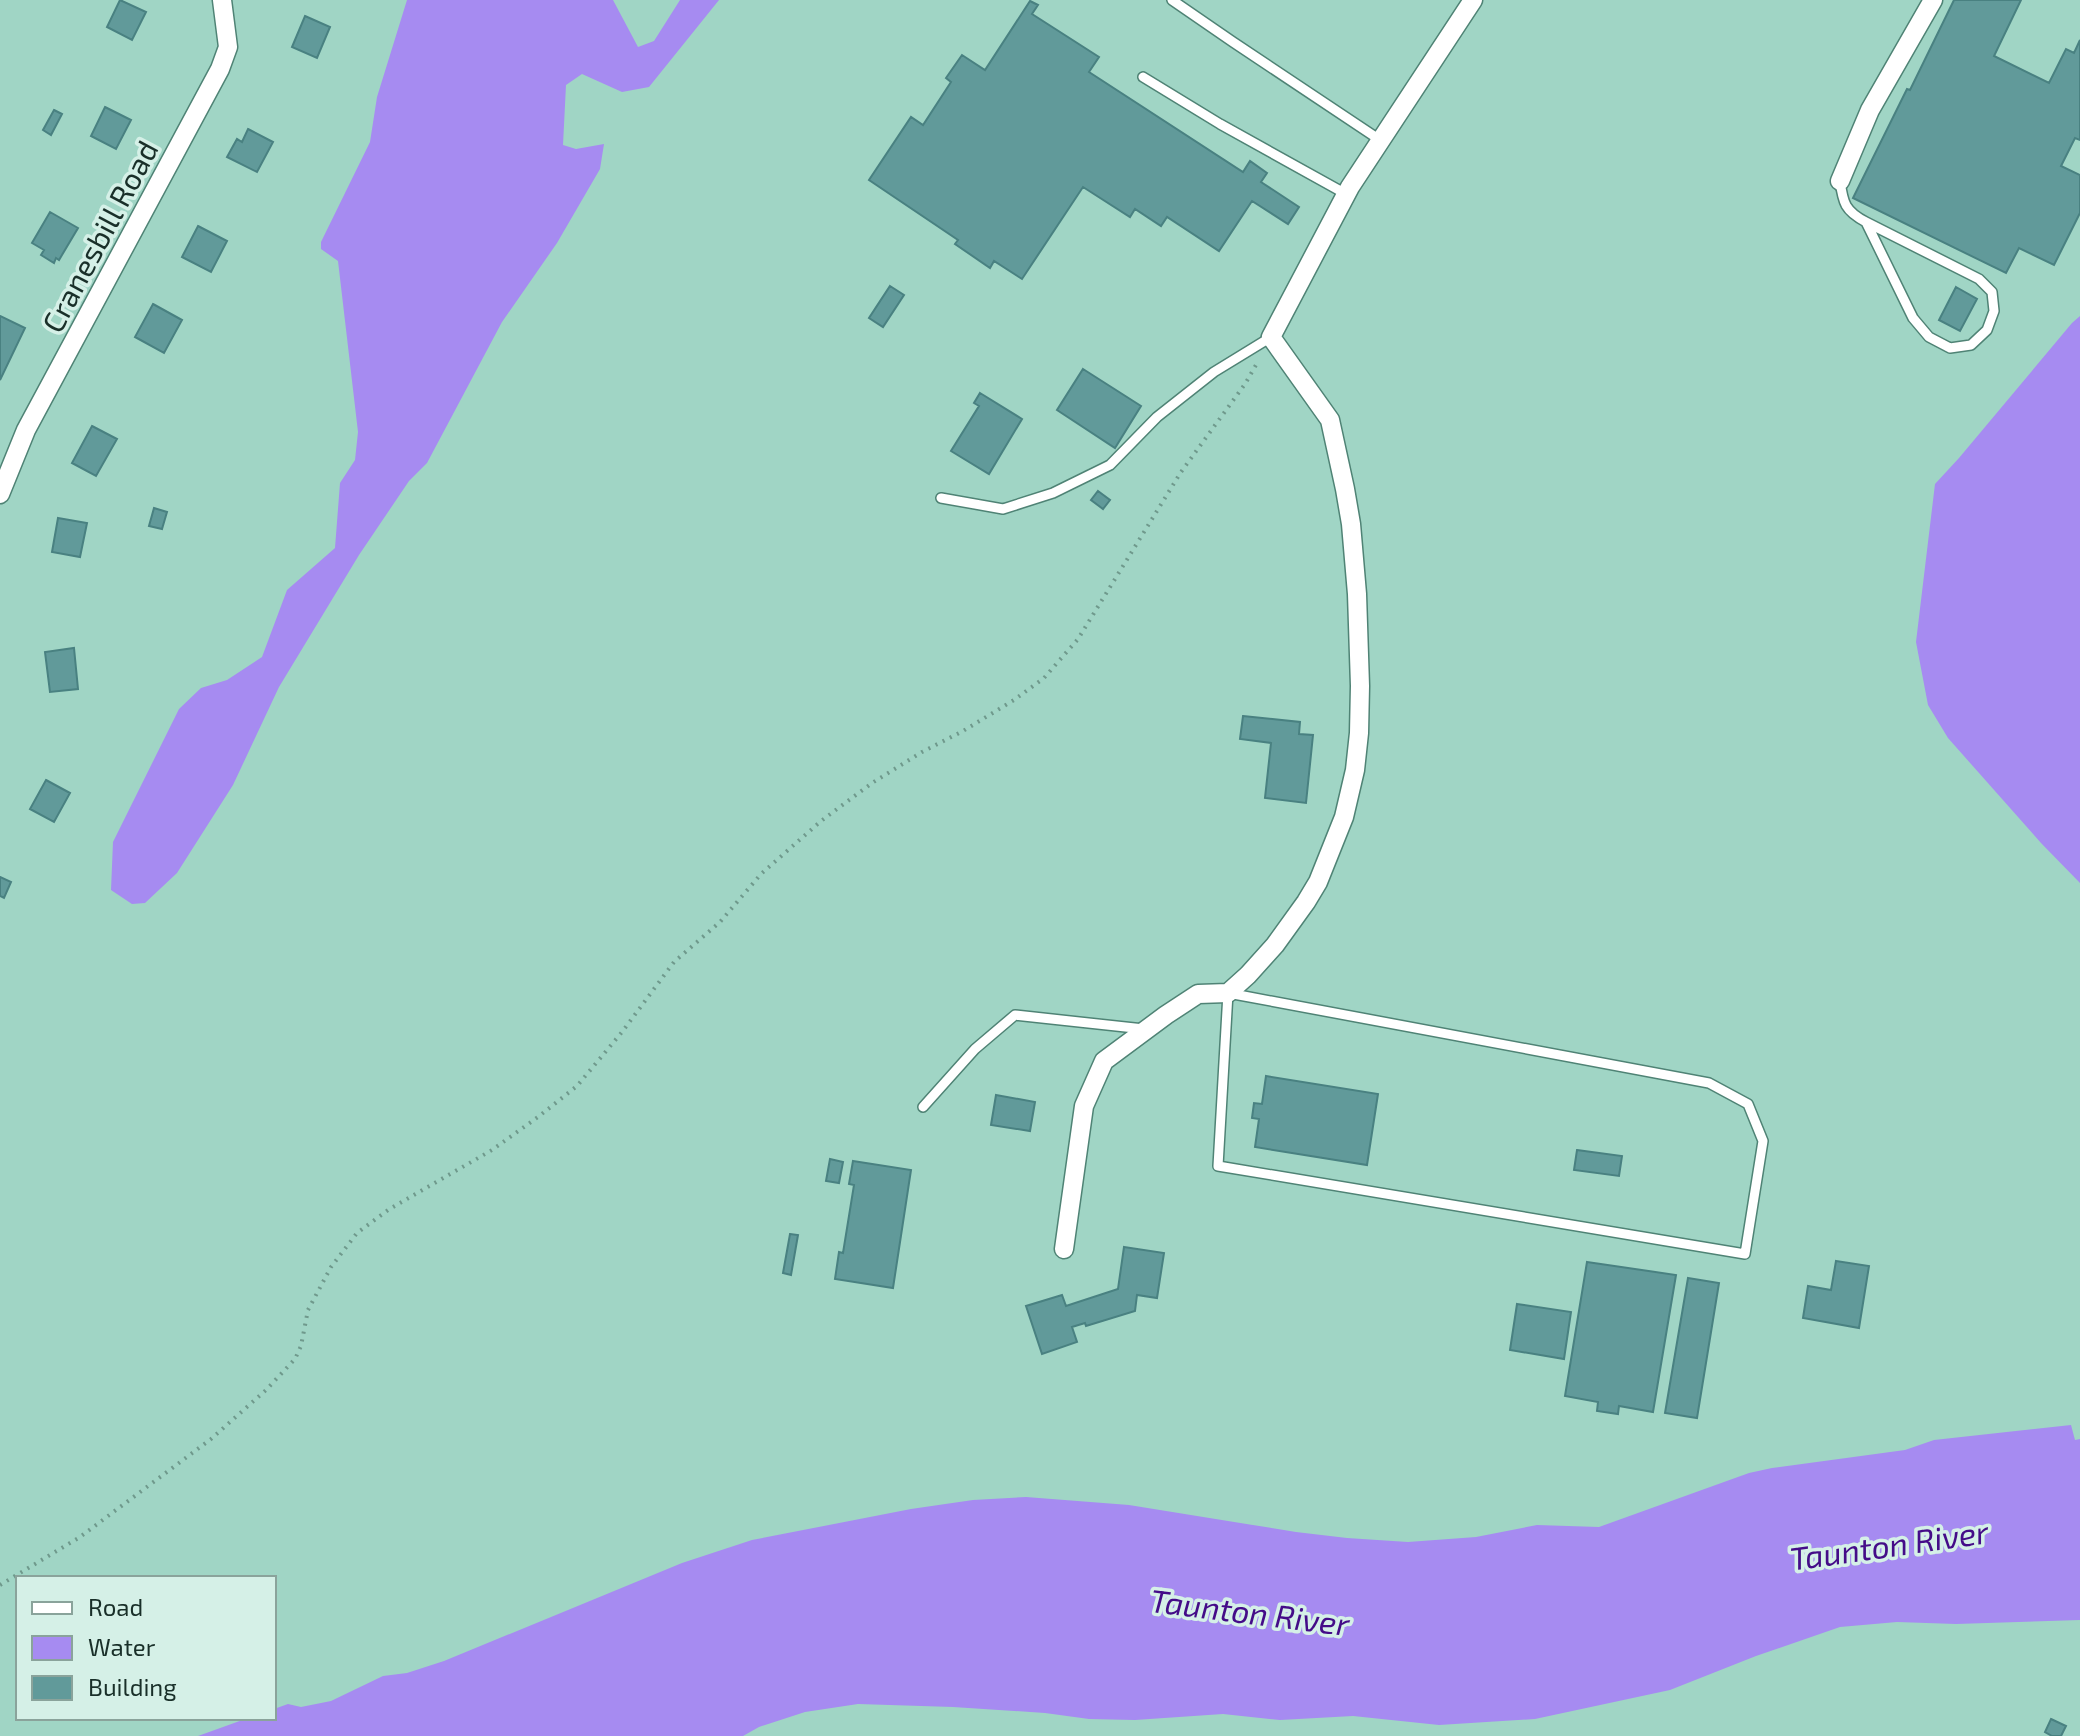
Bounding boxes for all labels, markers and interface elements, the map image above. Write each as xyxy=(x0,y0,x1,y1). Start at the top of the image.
street label: Cranesbill Road xyxy=(33,134,165,338)
water label: Taunton River xyxy=(1787,1511,1992,1577)
legend xyxy=(16,1576,276,1720)
water label: Taunton River xyxy=(1148,1580,1353,1642)
text: Road xyxy=(88,1592,143,1621)
text: Water xyxy=(88,1632,156,1661)
text: Building xyxy=(88,1672,177,1701)

